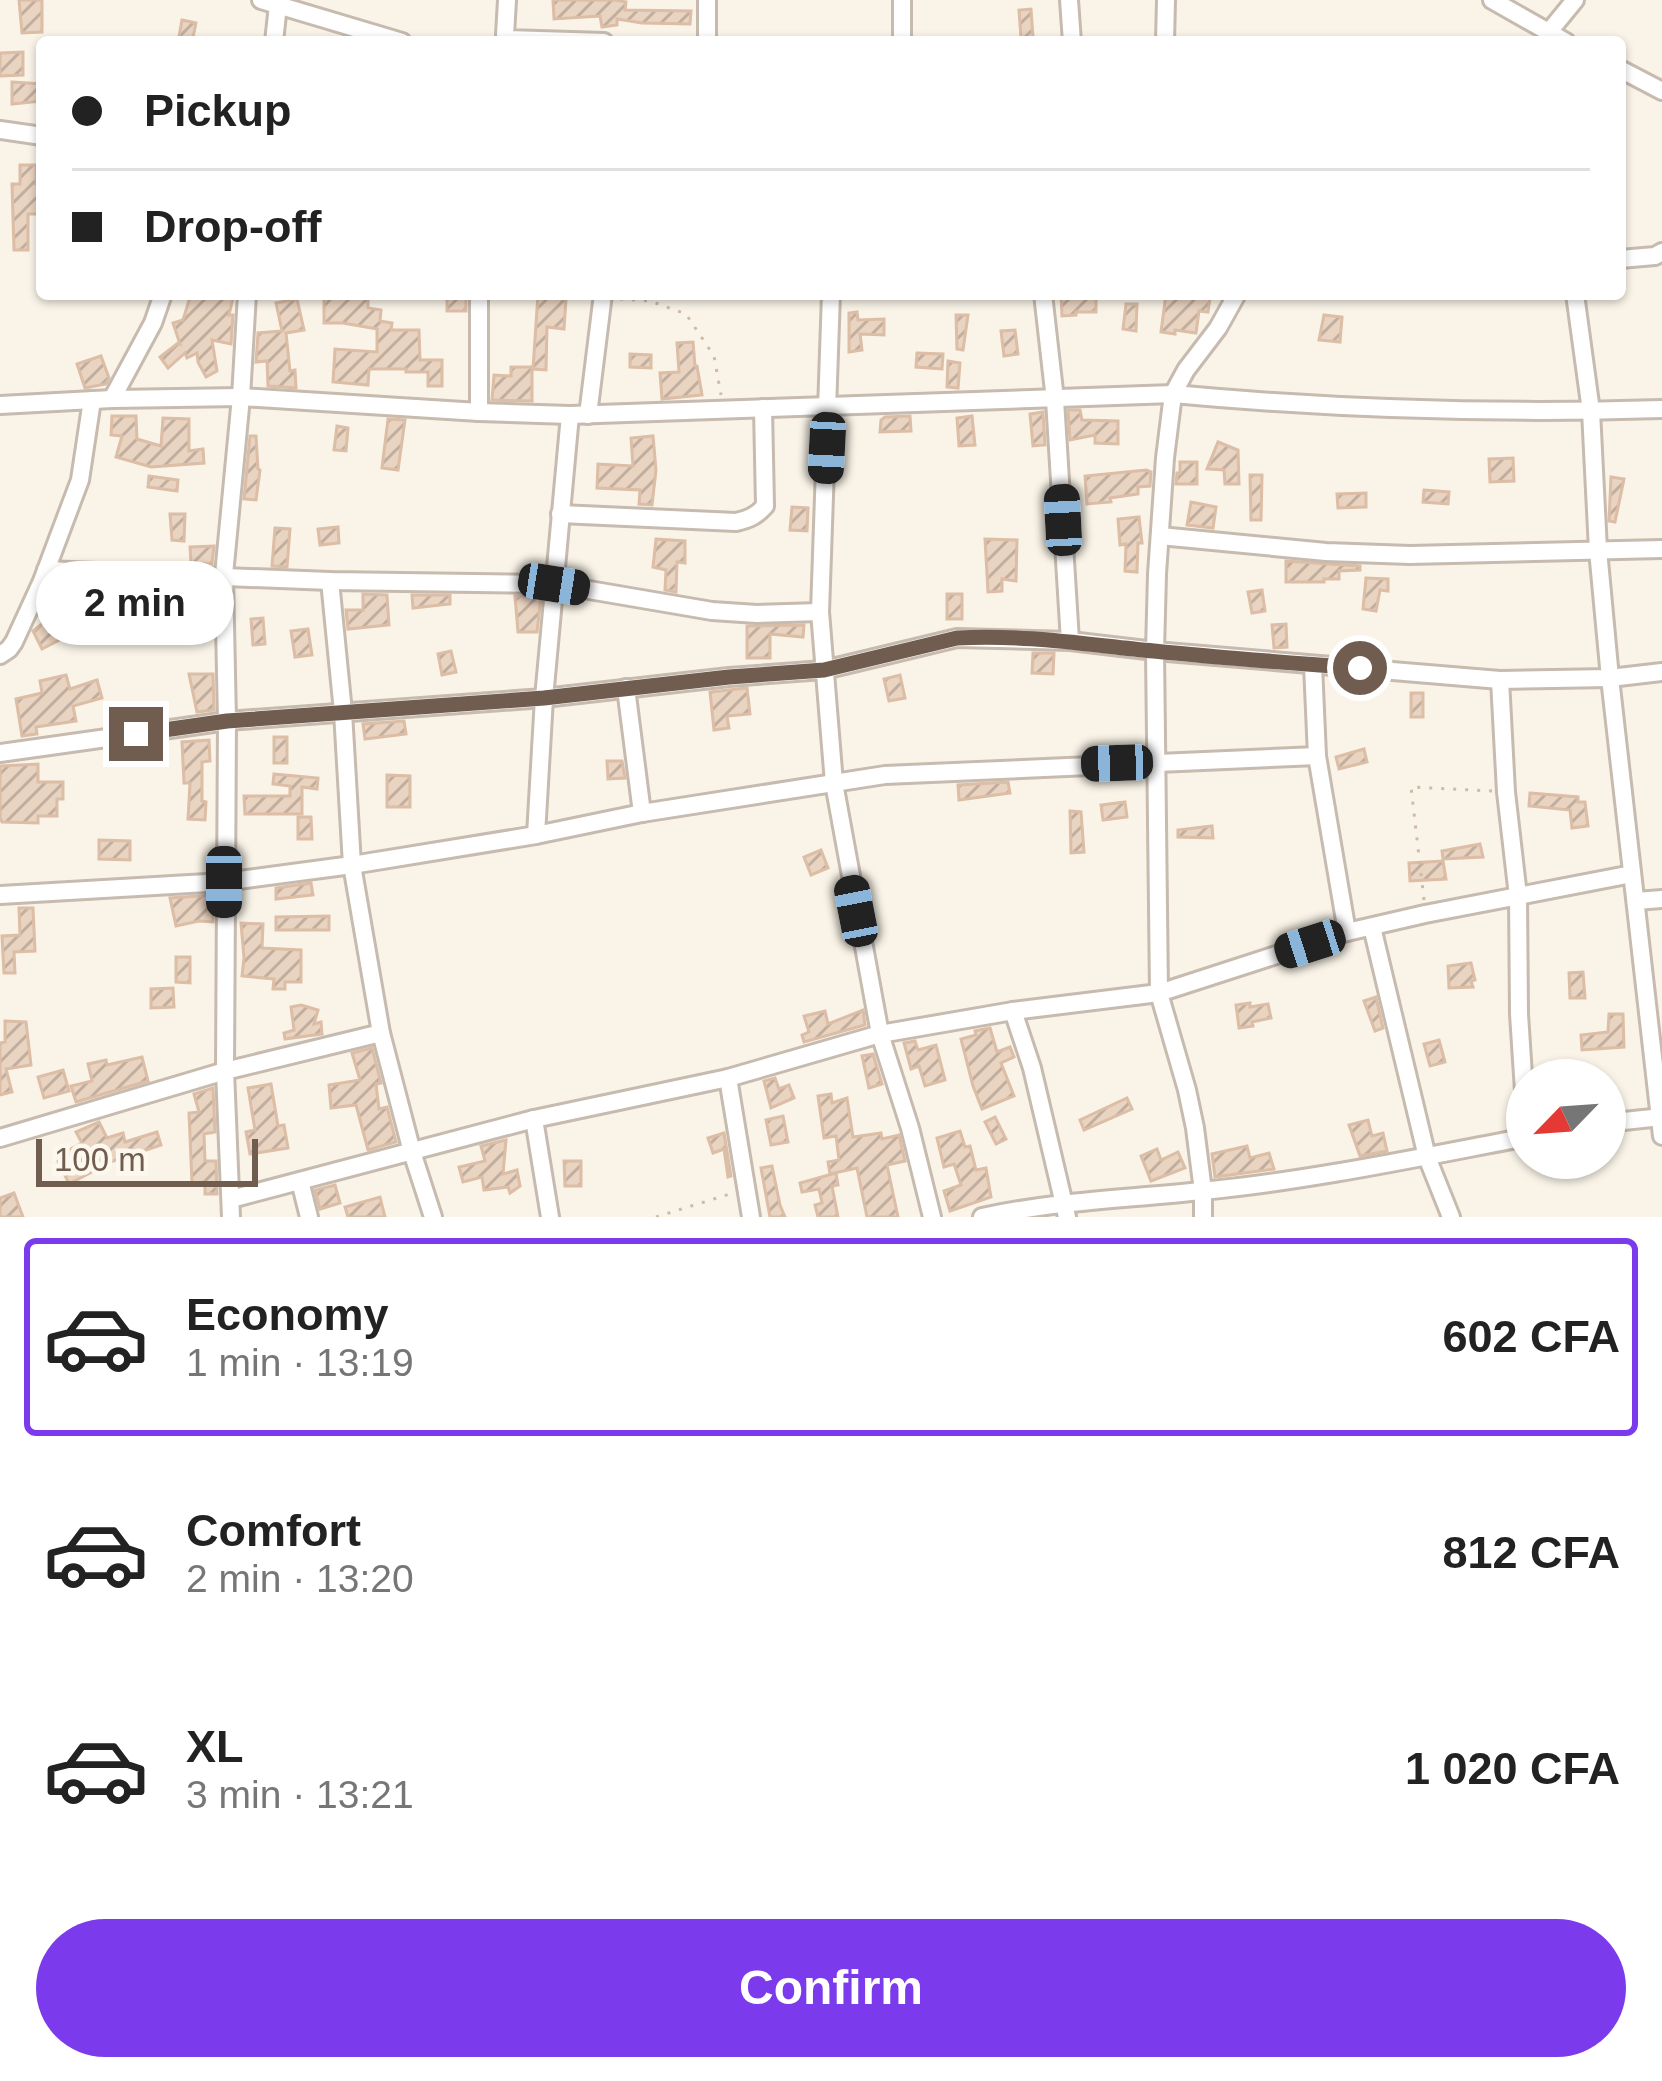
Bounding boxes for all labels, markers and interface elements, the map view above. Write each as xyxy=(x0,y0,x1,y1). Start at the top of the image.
text: Pickup xyxy=(144,85,292,136)
text: Drop-off xyxy=(144,201,321,252)
car xyxy=(807,411,847,485)
car xyxy=(1043,483,1083,557)
callout: 2 min xyxy=(37,560,235,644)
car xyxy=(516,561,592,607)
text: 2 min xyxy=(84,581,186,624)
route start xyxy=(1333,641,1387,695)
route end xyxy=(109,707,163,761)
car xyxy=(1080,744,1154,782)
car xyxy=(206,846,242,918)
car xyxy=(831,872,881,950)
car xyxy=(1270,916,1350,972)
north arrow xyxy=(1506,1059,1626,1179)
map controls xyxy=(1506,1059,1626,1179)
scale bar xyxy=(36,1133,258,1186)
text: 100 m xyxy=(54,1141,146,1178)
icon: car xyxy=(42,1283,150,1391)
text: Economy xyxy=(186,1289,389,1340)
text: 602 CFA xyxy=(1442,1311,1620,1362)
text: 1 min · 13:19 xyxy=(186,1341,414,1384)
icon: car xyxy=(42,1499,150,1607)
text: Comfort xyxy=(186,1505,361,1556)
text: 812 CFA xyxy=(1442,1527,1620,1578)
text: 2 min · 13:20 xyxy=(186,1557,414,1600)
icon: car xyxy=(42,1715,150,1823)
text: XL xyxy=(186,1721,244,1772)
text: 1 020 CFA xyxy=(1405,1743,1620,1794)
text: 3 min · 13:21 xyxy=(186,1773,414,1816)
button: Confirm xyxy=(36,1919,1626,2057)

